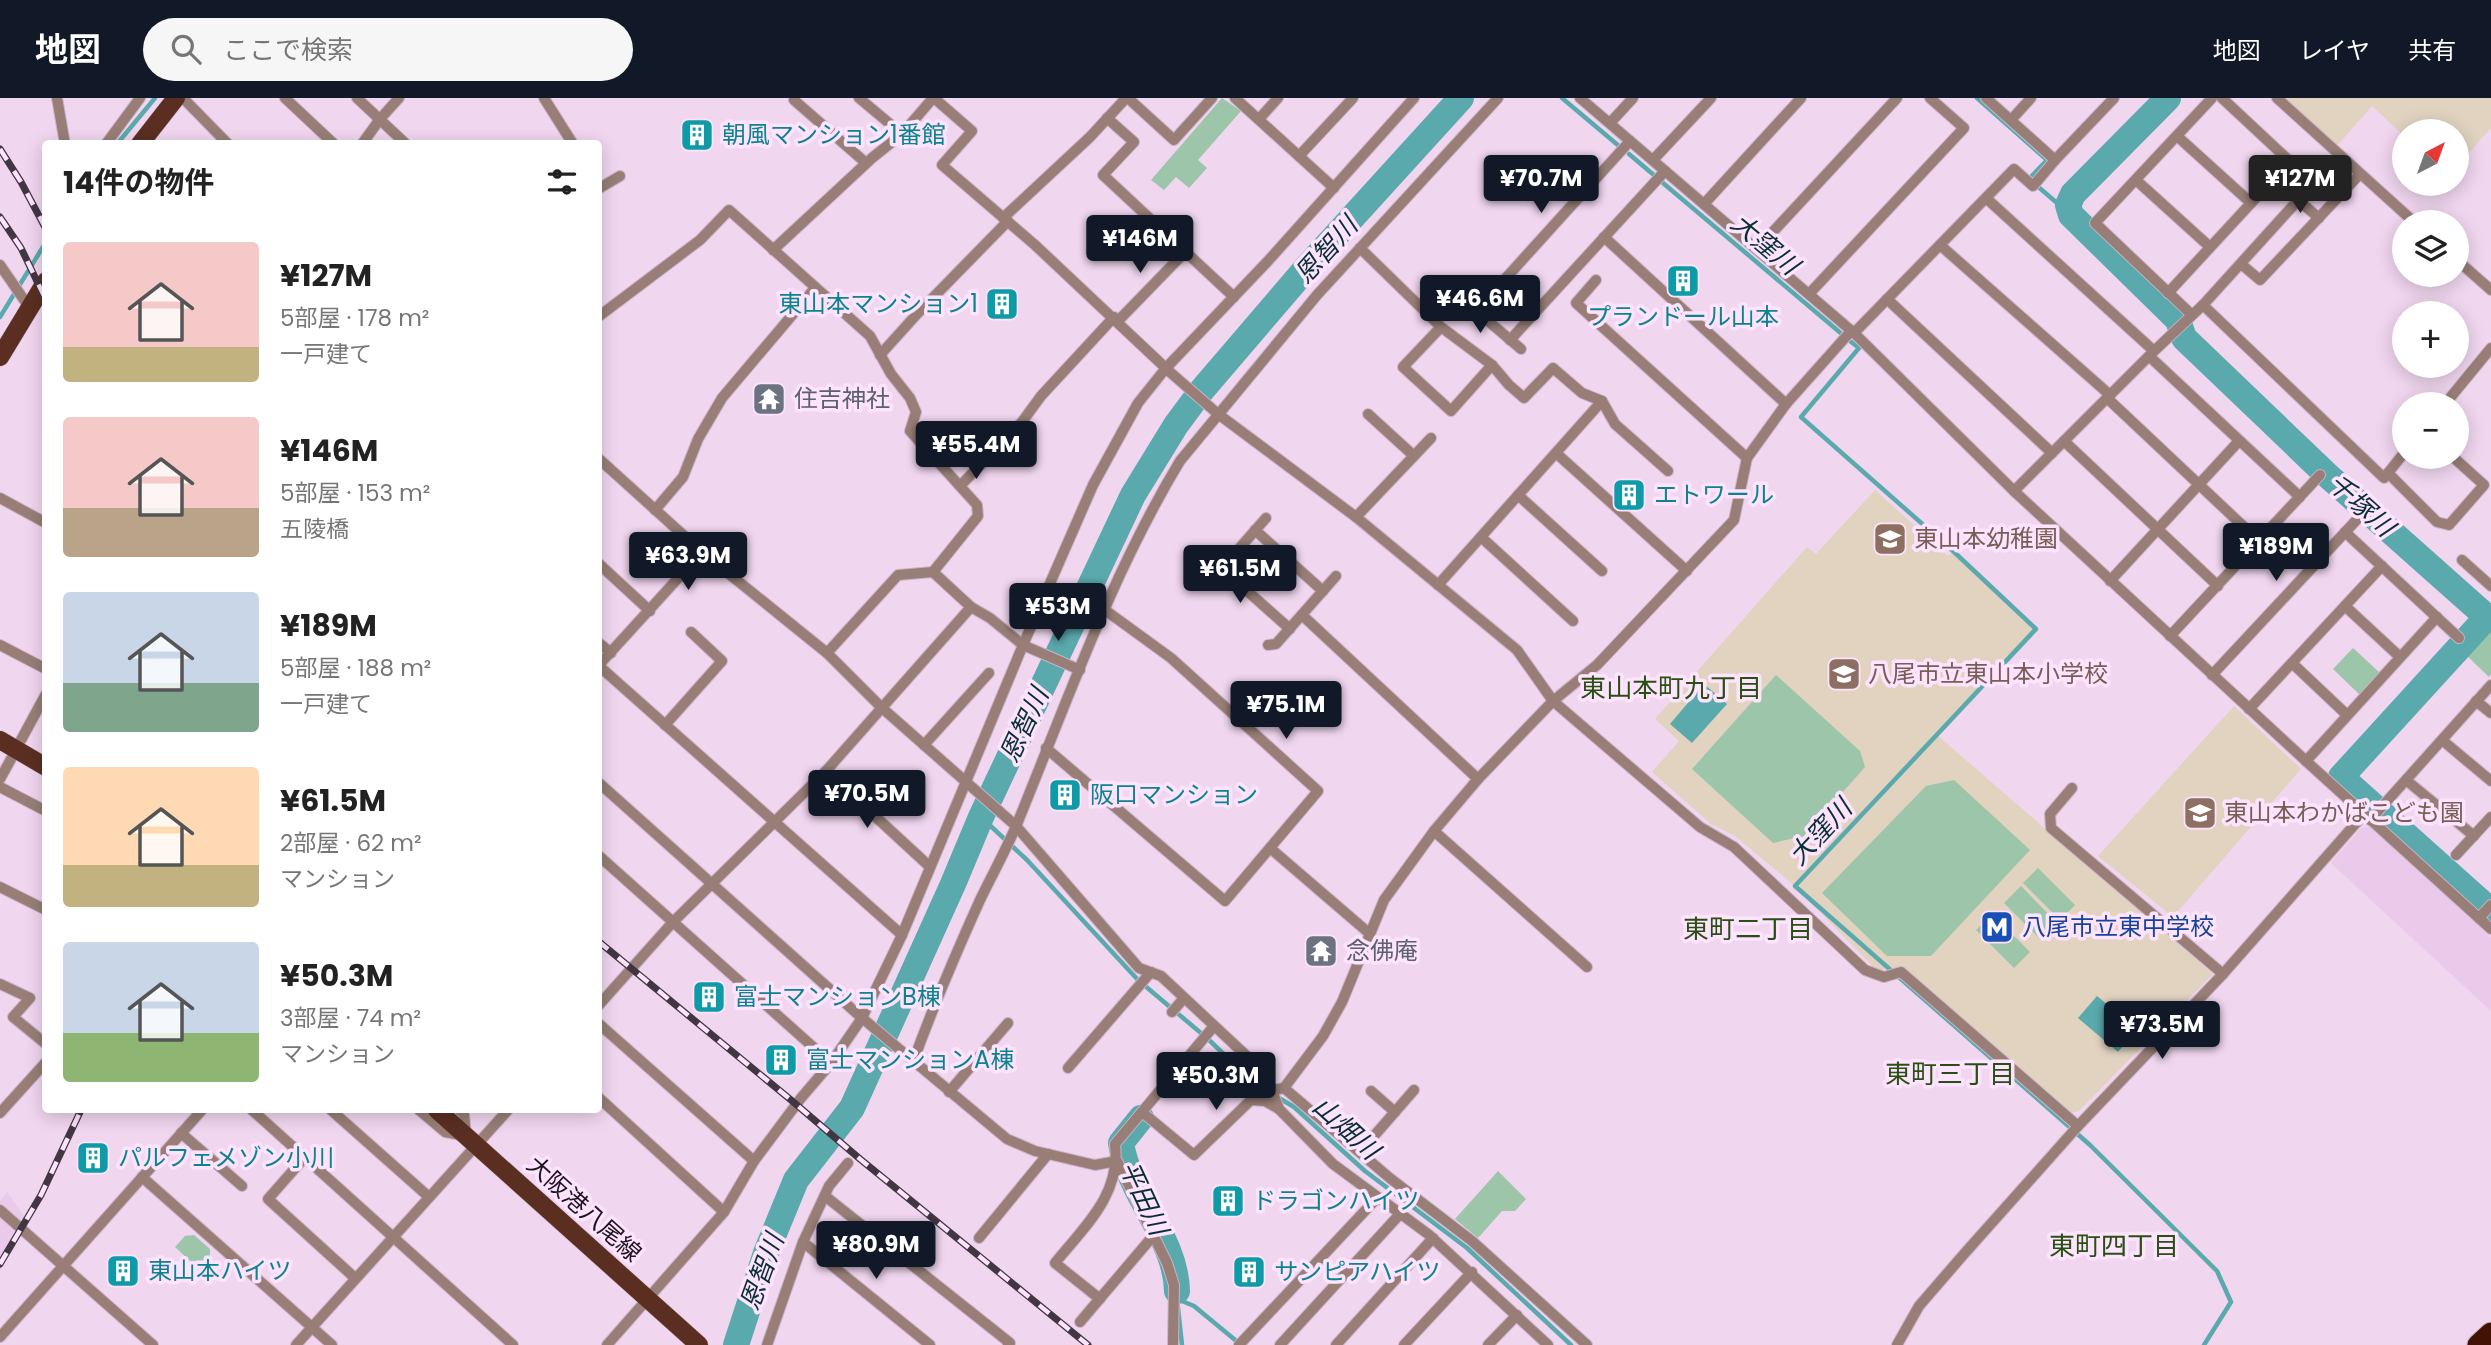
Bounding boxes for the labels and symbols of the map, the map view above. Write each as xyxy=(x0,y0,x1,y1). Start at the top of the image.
building icon: 朝風マンション1番館 xyxy=(678,116,716,154)
place label: 朝風マンション1番館 xyxy=(722,118,946,151)
north arrow xyxy=(2392,119,2469,196)
pin: ¥70.7M xyxy=(1484,156,1598,215)
pin: ¥127M xyxy=(2251,156,2349,215)
water label: 大窪川 xyxy=(1724,205,1809,285)
water label: 恩智川 xyxy=(1287,207,1367,291)
pin: ¥146M xyxy=(1091,216,1189,275)
building icon: プランドール山本 xyxy=(1664,262,1702,300)
pin: ¥46.6M xyxy=(1423,275,1537,335)
building icon: 東山本マンション1 xyxy=(983,285,1021,323)
place label: 東山本マンション1 xyxy=(778,287,978,320)
place label: プランドール山本 xyxy=(1587,300,1779,333)
temple icon: 住吉神社 xyxy=(750,380,788,418)
place label: 住吉神社 xyxy=(794,382,890,415)
pin: ¥55.4M xyxy=(919,422,1033,481)
water label: 千塚川 xyxy=(2320,466,2404,546)
building icon: エトワール xyxy=(1610,476,1648,514)
place label: エトワール xyxy=(1654,478,1774,511)
school or university icon: 東山本幼稚園 xyxy=(1871,520,1909,558)
place label: 東山本幼稚園 xyxy=(1914,522,2058,555)
pin: ¥189M xyxy=(2227,524,2325,583)
pin: ¥63.9M xyxy=(631,532,745,592)
pin: ¥61.5M xyxy=(1183,546,1297,605)
pin: ¥53M xyxy=(1017,584,1099,643)
school or university icon: 八尾市立東山本小学校 xyxy=(1825,655,1863,693)
place label: 八尾市立東山本小学校 xyxy=(1868,657,2108,690)
district label: 東山本町九丁目 xyxy=(1580,670,1762,706)
water label: 恩智川 xyxy=(991,679,1058,768)
pin: ¥75.1M xyxy=(1229,682,1343,741)
pin: ¥70.5M xyxy=(810,770,924,830)
building icon: 阪口マンション xyxy=(1046,776,1084,814)
place label: 阪口マンション xyxy=(1090,778,1258,811)
water label: 大窪川 xyxy=(1780,789,1862,873)
school or university icon: 東山本わかばこども園 xyxy=(2181,794,2219,832)
place label: 東山本わかばこども園 xyxy=(2224,796,2464,829)
metro station icon: 八尾市立東中学校 xyxy=(1978,908,2016,946)
place label: 八尾市立東中学校 xyxy=(2022,910,2214,943)
district label: 東町二丁目 xyxy=(1683,911,1813,947)
temple icon: 念佛庵 xyxy=(1302,932,1340,970)
place label: 念佛庵 xyxy=(1346,934,1418,967)
building icon: 富士マンションB棟 xyxy=(690,978,728,1016)
place label: 富士マンションB棟 xyxy=(734,980,941,1013)
pin: ¥73.5M xyxy=(2105,1002,2219,1061)
building icon: 富士マンションA棟 xyxy=(762,1041,800,1079)
place label: 富士マンションA棟 xyxy=(806,1043,1014,1076)
pin: ¥50.3M xyxy=(1159,1052,1273,1112)
district label: 東町三丁目 xyxy=(1885,1056,2015,1092)
water label: 山畑川 xyxy=(1305,1089,1389,1169)
building icon: パルフェメゾン小川 xyxy=(74,1139,112,1177)
place label: パルフェメゾン小川 xyxy=(118,1141,334,1174)
street label: 大阪港八尾線 xyxy=(520,1148,649,1269)
water label: 平田川 xyxy=(1111,1155,1178,1244)
building icon: ドラゴンハイツ xyxy=(1209,1182,1247,1220)
place label: ドラゴンハイツ xyxy=(1252,1184,1420,1217)
pin: ¥80.9M xyxy=(819,1222,933,1281)
water label: 恩智川 xyxy=(732,1226,793,1315)
district label: 東町四丁目 xyxy=(2049,1228,2179,1264)
building icon: 東山本ハイツ xyxy=(104,1252,142,1290)
building icon: サンピアハイツ xyxy=(1230,1253,1268,1291)
place label: 東山本ハイツ xyxy=(148,1254,292,1287)
place label: サンピアハイツ xyxy=(1274,1255,1441,1288)

